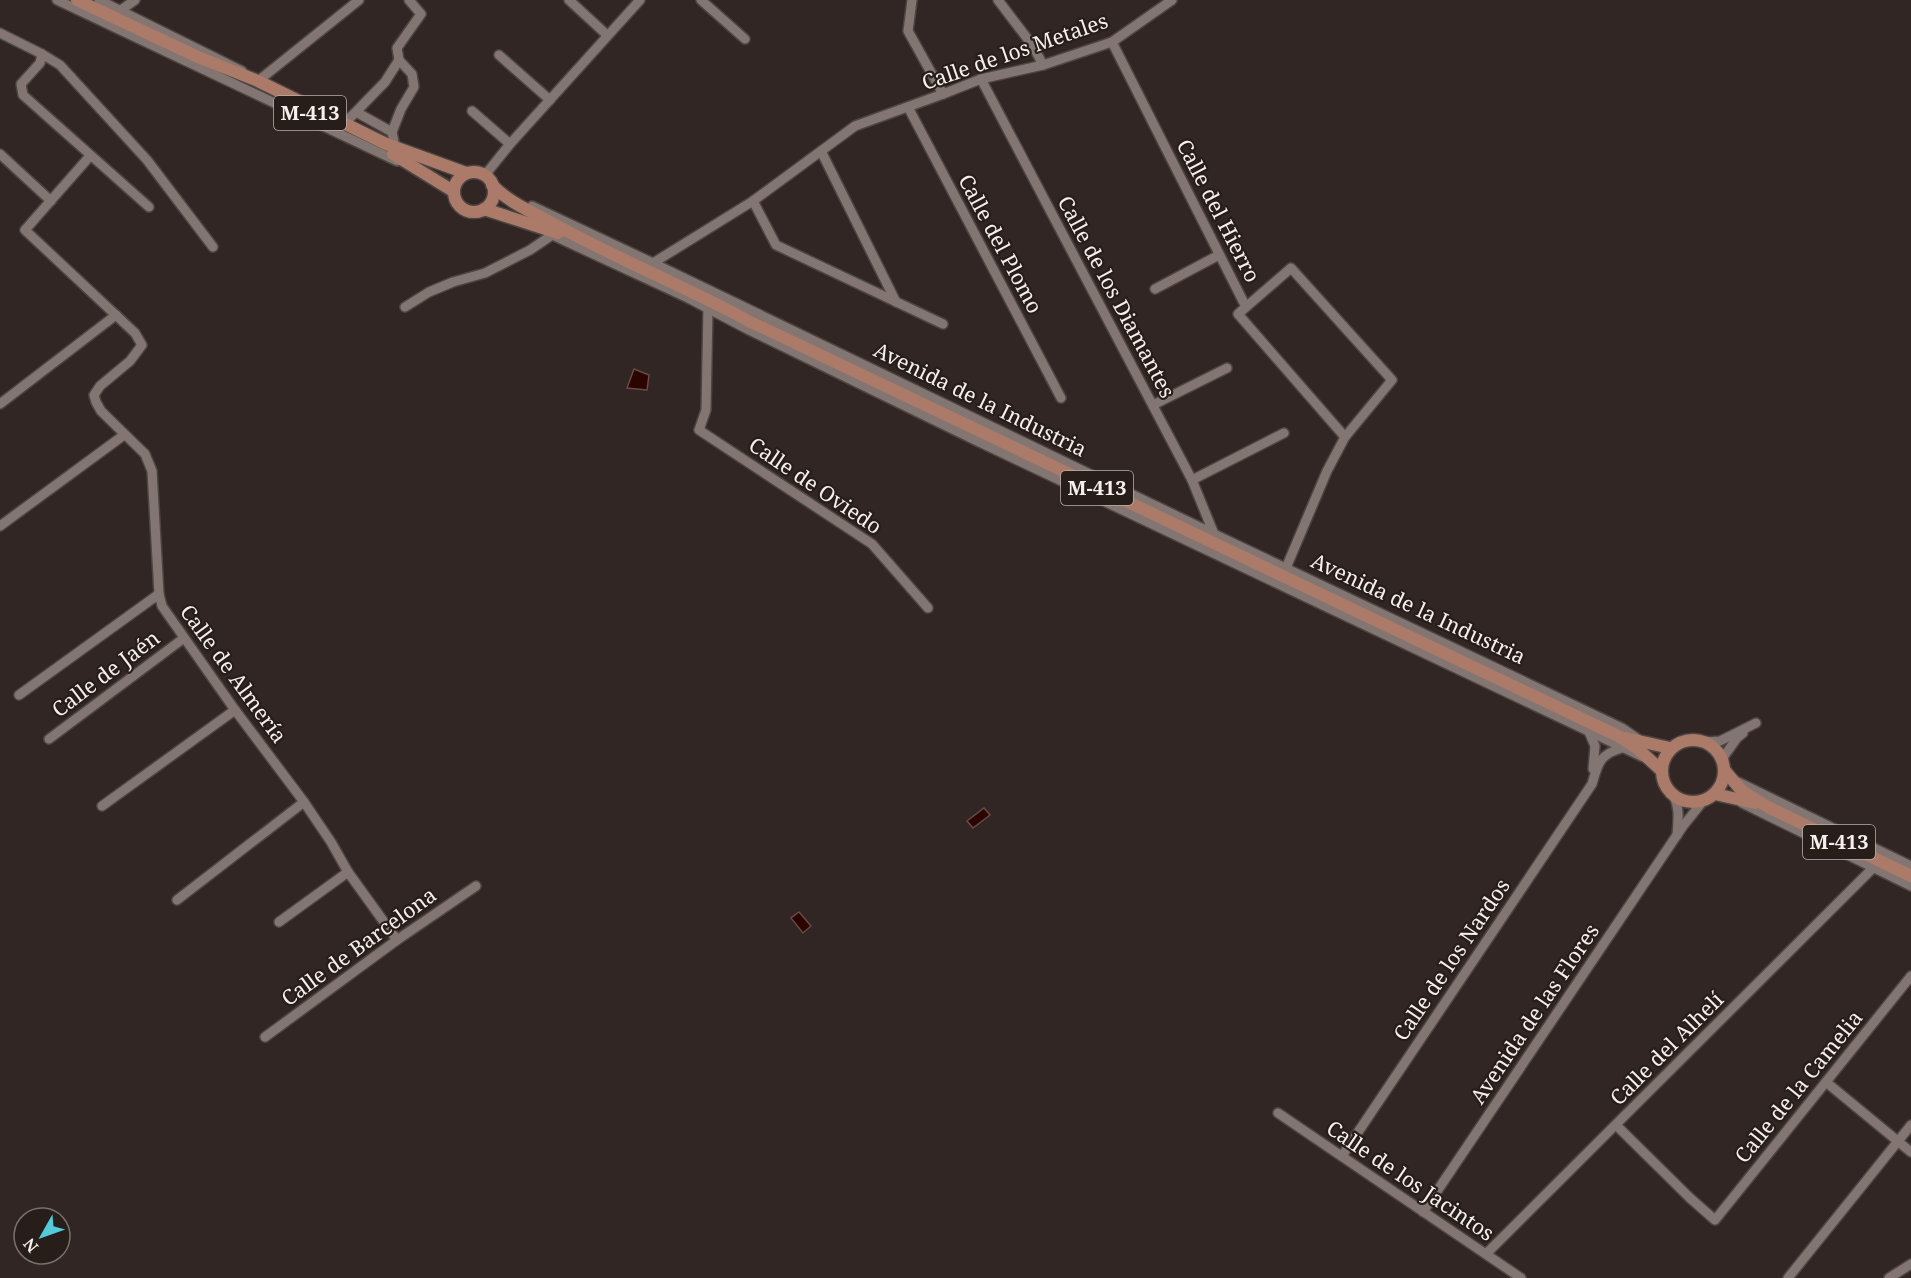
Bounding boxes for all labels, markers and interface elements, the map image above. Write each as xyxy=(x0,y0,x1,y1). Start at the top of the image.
street label: Calle de los Metales xyxy=(918,6,1111,96)
road number: M-413 xyxy=(274,96,346,130)
street label: Calle del Hierro xyxy=(1171,134,1267,287)
street label: Calle del Plomo xyxy=(952,169,1049,318)
street label: Calle de los Diamantes xyxy=(1052,191,1182,402)
street label: Avenida de la Industria xyxy=(869,335,1092,463)
street label: Calle de Oviedo xyxy=(744,430,888,540)
road number: M-413 xyxy=(1061,471,1133,505)
street label: Avenida de la Industria xyxy=(1307,546,1530,670)
street label: Calle de Almería xyxy=(174,598,294,748)
street label: Calle de Jaén xyxy=(46,623,165,723)
road number: M-413 xyxy=(1803,825,1875,859)
street label: Calle de los Nardos xyxy=(1386,873,1516,1046)
street label: Calle de Barcelona xyxy=(275,880,441,1012)
street label: Avenida de las Flores xyxy=(1463,918,1605,1109)
street label: Calle del Alhelí xyxy=(1603,985,1729,1111)
street label: Calle de la Camelia xyxy=(1728,1004,1868,1168)
street label: Calle de los Jacintos xyxy=(1321,1114,1500,1247)
north arrow xyxy=(12,1206,72,1266)
text: N xyxy=(18,1233,43,1258)

